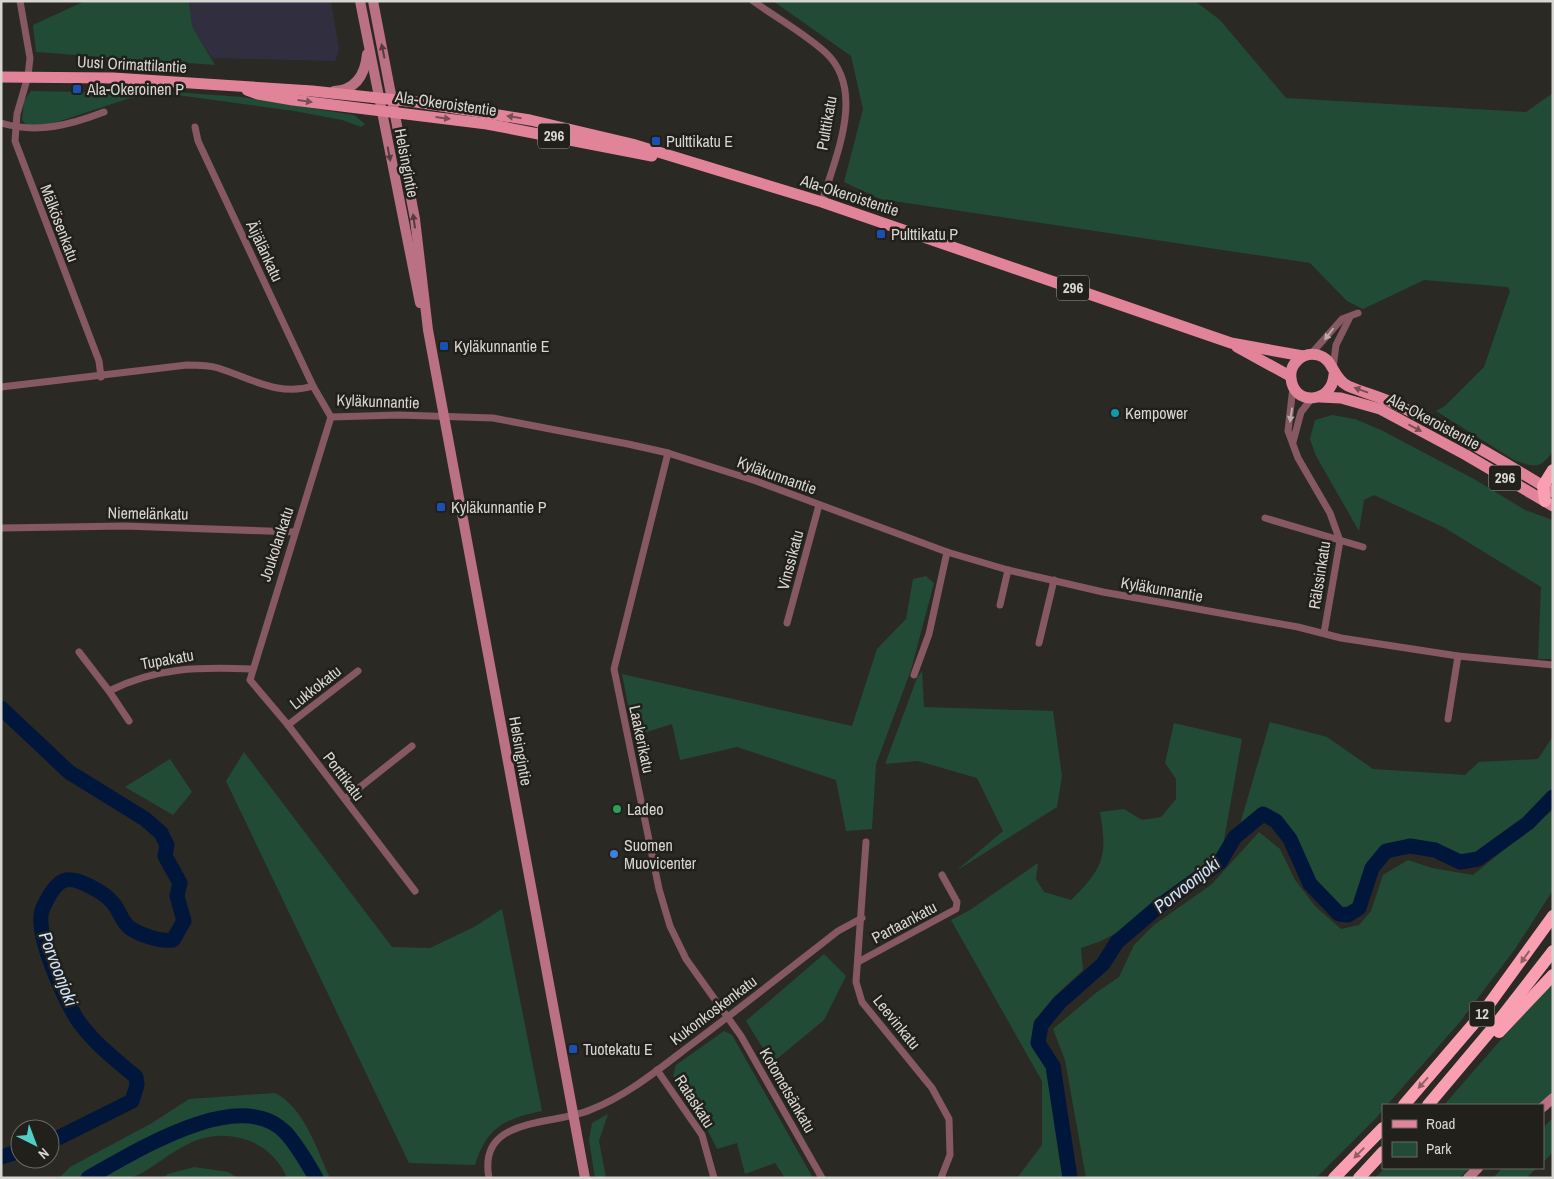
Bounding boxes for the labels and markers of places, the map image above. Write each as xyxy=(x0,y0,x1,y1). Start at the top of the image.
place label: Ala-Okeroinen P xyxy=(86,78,184,100)
marker: Ala-Okeroinen P xyxy=(71,83,83,95)
place label: Pulttikatu E xyxy=(666,130,733,152)
marker: Pulttikatu E xyxy=(650,135,662,147)
place label: Pulttikatu P xyxy=(891,223,958,245)
marker: Pulttikatu P xyxy=(875,228,887,240)
place label: Kyläkunnantie E xyxy=(454,335,550,357)
marker: Kyläkunnantie E xyxy=(438,340,450,352)
place label: Kempower xyxy=(1125,402,1188,424)
marker: Kempower xyxy=(1109,407,1121,419)
place label: Kyläkunnantie P xyxy=(451,496,547,518)
marker: Kyläkunnantie P xyxy=(435,501,447,513)
place label: Ladeo xyxy=(627,798,663,820)
marker: Ladeo xyxy=(611,803,623,815)
place label: Suomen Muovicenter xyxy=(624,834,697,874)
marker: Suomen Muovicenter xyxy=(608,848,620,860)
place label: Tuotekatu E xyxy=(583,1038,653,1060)
marker: Tuotekatu E xyxy=(567,1043,579,1055)

